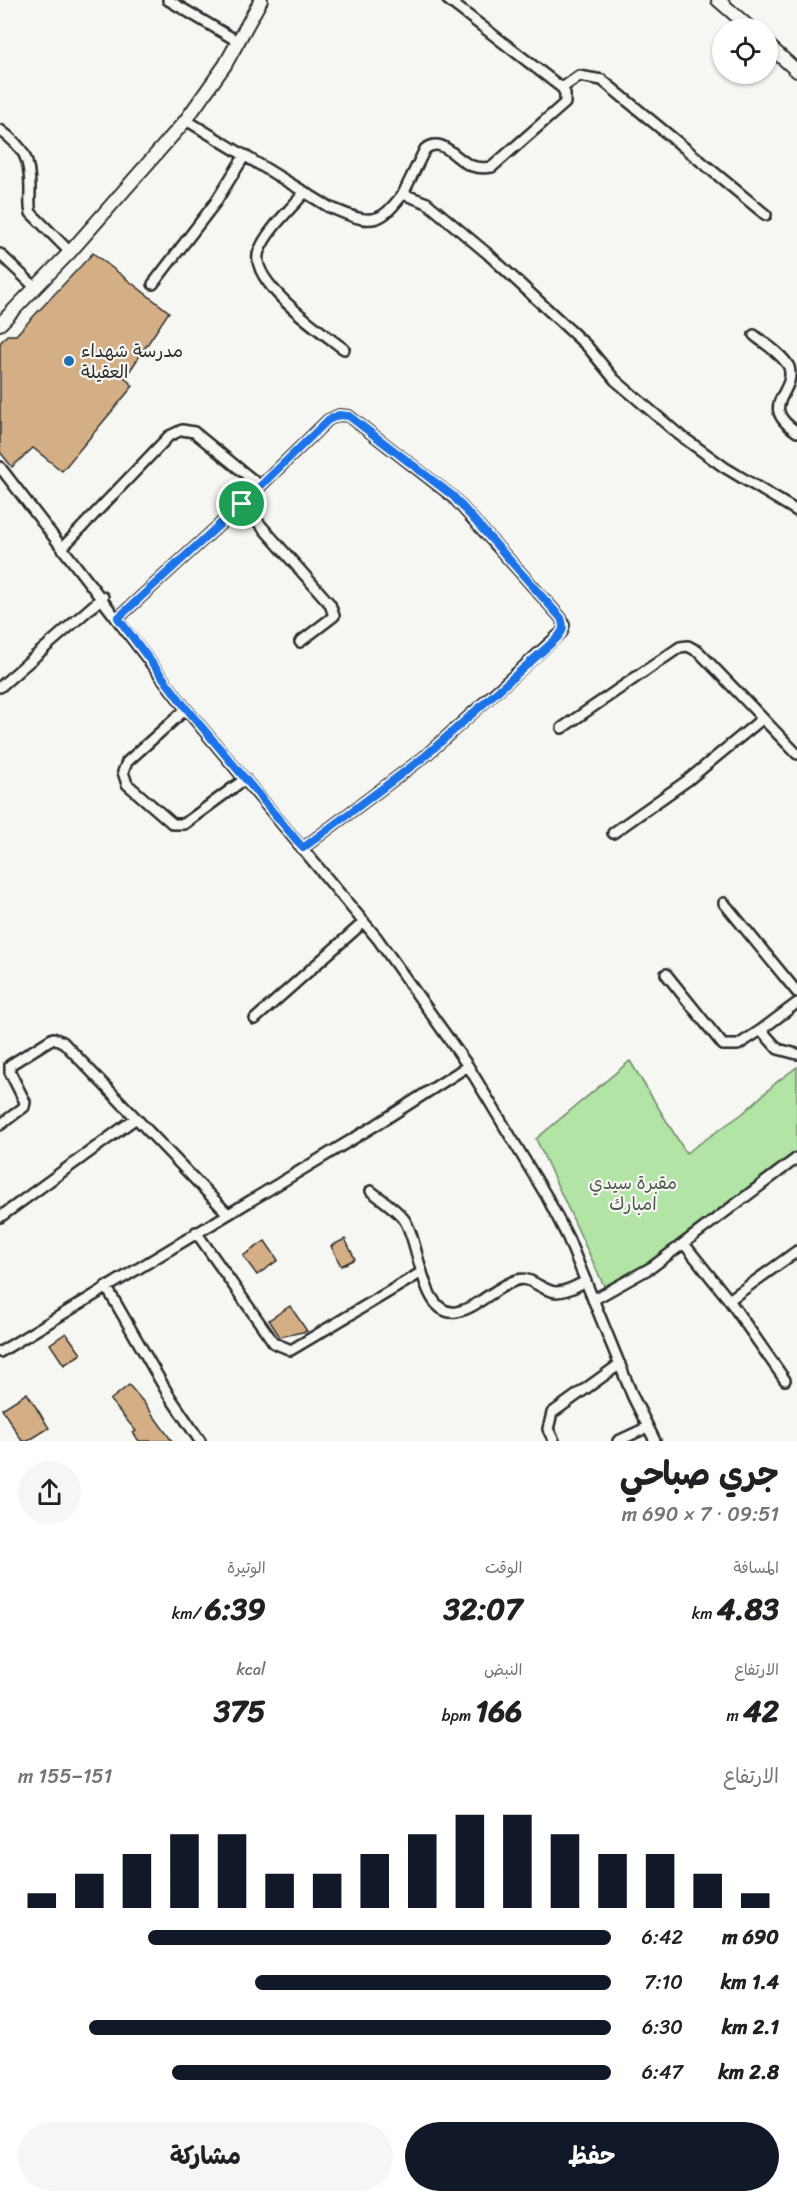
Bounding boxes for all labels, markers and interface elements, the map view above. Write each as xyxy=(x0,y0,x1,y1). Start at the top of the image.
map controls xyxy=(712,18,778,84)
button: locate xyxy=(712,18,778,84)
place label: مدرسة شهداء العقيلة xyxy=(81,335,183,388)
marker: مدرسة شهداء العقيلة xyxy=(62,354,76,368)
pin xyxy=(216,478,267,529)
icon: arrive xyxy=(225,487,258,520)
park label: مقبرة سيدي امبارك xyxy=(589,1167,677,1220)
text: جري صباحي xyxy=(620,1445,779,1503)
button: share xyxy=(18,1461,81,1524)
text: 09:51 · 7 × 690 m xyxy=(622,1497,779,1532)
text: الوتيرة xyxy=(227,1553,266,1582)
text: الوقت xyxy=(485,1553,522,1582)
text: المسافة xyxy=(733,1553,779,1582)
text: 6:39 xyxy=(205,1582,266,1636)
text: 32:07 xyxy=(443,1582,522,1636)
text: 4.83 xyxy=(717,1582,779,1636)
text: /km xyxy=(172,1599,205,1628)
text: km xyxy=(692,1599,717,1628)
text: kcal xyxy=(237,1655,266,1684)
text: النبض xyxy=(484,1655,522,1684)
text: الارتفاع xyxy=(734,1655,779,1684)
text: 375 xyxy=(214,1684,266,1738)
text: 166 xyxy=(475,1684,522,1738)
text: 42 xyxy=(743,1684,779,1738)
text: bpm xyxy=(442,1701,475,1730)
text: m xyxy=(726,1701,743,1730)
text: 151–155 m xyxy=(18,1759,112,1794)
text: الارتفاع xyxy=(723,1759,779,1794)
text: 6:42 xyxy=(642,1920,683,1955)
text: 690 m xyxy=(722,1920,779,1955)
text: 7:10 xyxy=(644,1965,683,2000)
text: 1.4 km xyxy=(721,1965,779,2000)
text: 6:30 xyxy=(642,2010,683,2045)
text: 2.1 km xyxy=(722,2010,779,2045)
text: 6:47 xyxy=(642,2055,683,2090)
text: 2.8 km xyxy=(718,2055,779,2090)
button: مشاركة xyxy=(18,2122,393,2191)
button: حفظ xyxy=(405,2122,779,2191)

